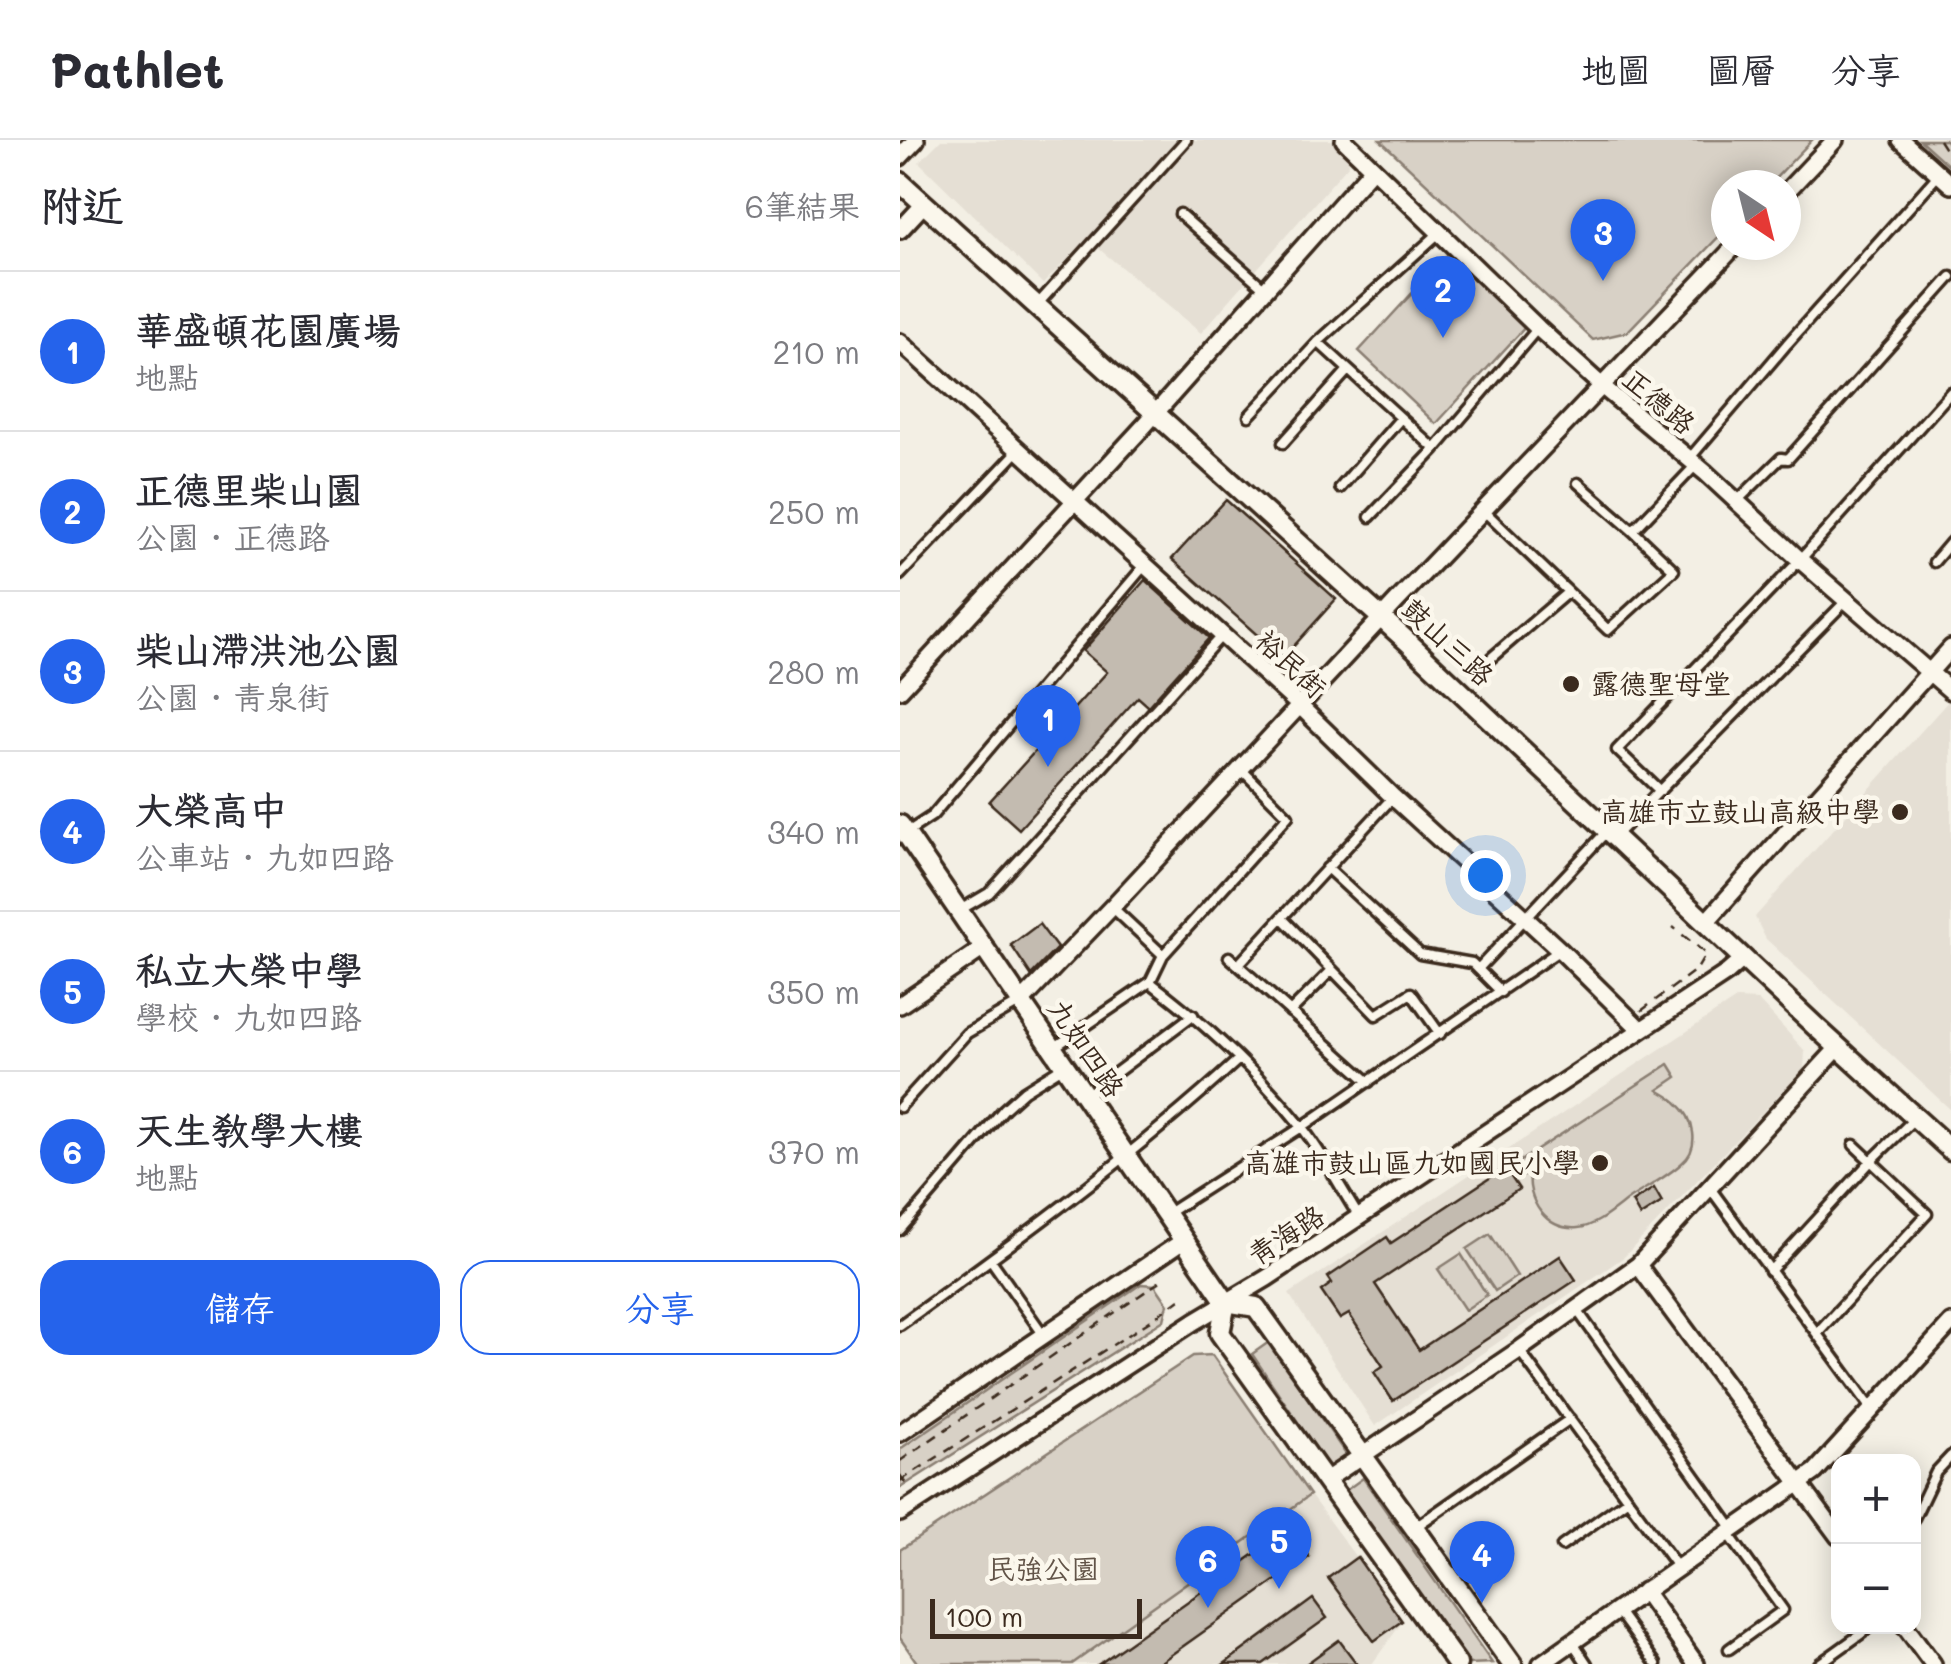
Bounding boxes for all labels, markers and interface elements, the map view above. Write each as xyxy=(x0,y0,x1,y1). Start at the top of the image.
text: Pathlet xyxy=(50,38,224,100)
text: 地圖 xyxy=(1581,46,1651,92)
text: 圖層 xyxy=(1706,46,1776,92)
text: 分享 xyxy=(1831,46,1901,92)
north arrow xyxy=(1711,170,1801,260)
text: 附近 xyxy=(40,177,124,232)
text: 6筆結果 xyxy=(745,184,860,226)
pin: 3 xyxy=(1570,198,1636,281)
pin: 2 xyxy=(1410,256,1476,338)
text: 華盛頓花園廣場 xyxy=(135,304,401,354)
text: 1 xyxy=(65,330,80,372)
text: 210 m xyxy=(772,330,860,372)
text: 地點 xyxy=(135,355,199,397)
street label: 正德路 xyxy=(1616,359,1703,441)
text: 正德里柴山園 xyxy=(135,464,363,514)
text: 2 xyxy=(64,490,81,532)
text: 250 m xyxy=(768,490,860,532)
text: 公園 · 正德路 xyxy=(135,515,329,557)
street label: 鼓山三路 xyxy=(1395,590,1502,693)
street label: 裕民街 xyxy=(1249,621,1335,705)
text: 柴山滯洪池公園 xyxy=(135,624,401,674)
text: 3 xyxy=(63,650,82,692)
text: 280 m xyxy=(767,650,860,692)
place label: 露德聖母堂 xyxy=(1591,665,1731,701)
marker: 露德聖母堂 xyxy=(1560,673,1582,695)
text: 公園 · 青泉街 xyxy=(135,675,329,717)
pin: 1 xyxy=(1016,684,1080,767)
text: 大榮高中 xyxy=(135,784,287,834)
place label: 高雄市立鼓山高級中學 xyxy=(1600,793,1880,829)
marker: 高雄市立鼓山高級中學 xyxy=(1889,801,1911,823)
text: 4 xyxy=(62,810,83,852)
text: 340 m xyxy=(767,810,860,852)
text: 公車站 · 九如四路 xyxy=(135,835,393,877)
your location xyxy=(1460,850,1511,901)
text: 私立大榮中學 xyxy=(135,944,363,994)
text: 5 xyxy=(63,970,82,1012)
text: 350 m xyxy=(767,970,860,1012)
street label: 九如四路 xyxy=(1041,991,1133,1104)
text: 學校 · 九如四路 xyxy=(135,995,361,1037)
text: 天生教學大樓 xyxy=(135,1104,363,1154)
text: 6 xyxy=(63,1130,82,1172)
text: 370 m xyxy=(768,1130,860,1172)
place label: 高雄市鼓山區九如國民小學 xyxy=(1244,1144,1580,1180)
marker: 高雄市鼓山區九如國民小學 xyxy=(1589,1152,1611,1174)
text: 地點 xyxy=(135,1155,199,1197)
street label: 青海路 xyxy=(1240,1196,1330,1272)
button: 儲存 xyxy=(40,1260,440,1355)
button: 分享 xyxy=(460,1260,860,1355)
map controls xyxy=(1831,1454,1921,1634)
button: + xyxy=(1831,1454,1921,1544)
pin: 5 xyxy=(1246,1506,1312,1589)
pin: 4 xyxy=(1450,1520,1514,1603)
pin: 6 xyxy=(1176,1526,1240,1608)
button: − xyxy=(1831,1544,1921,1634)
park label: 民強公園 xyxy=(987,1550,1099,1586)
scale bar xyxy=(930,1594,1142,1638)
text: 100 m xyxy=(945,1598,1023,1634)

